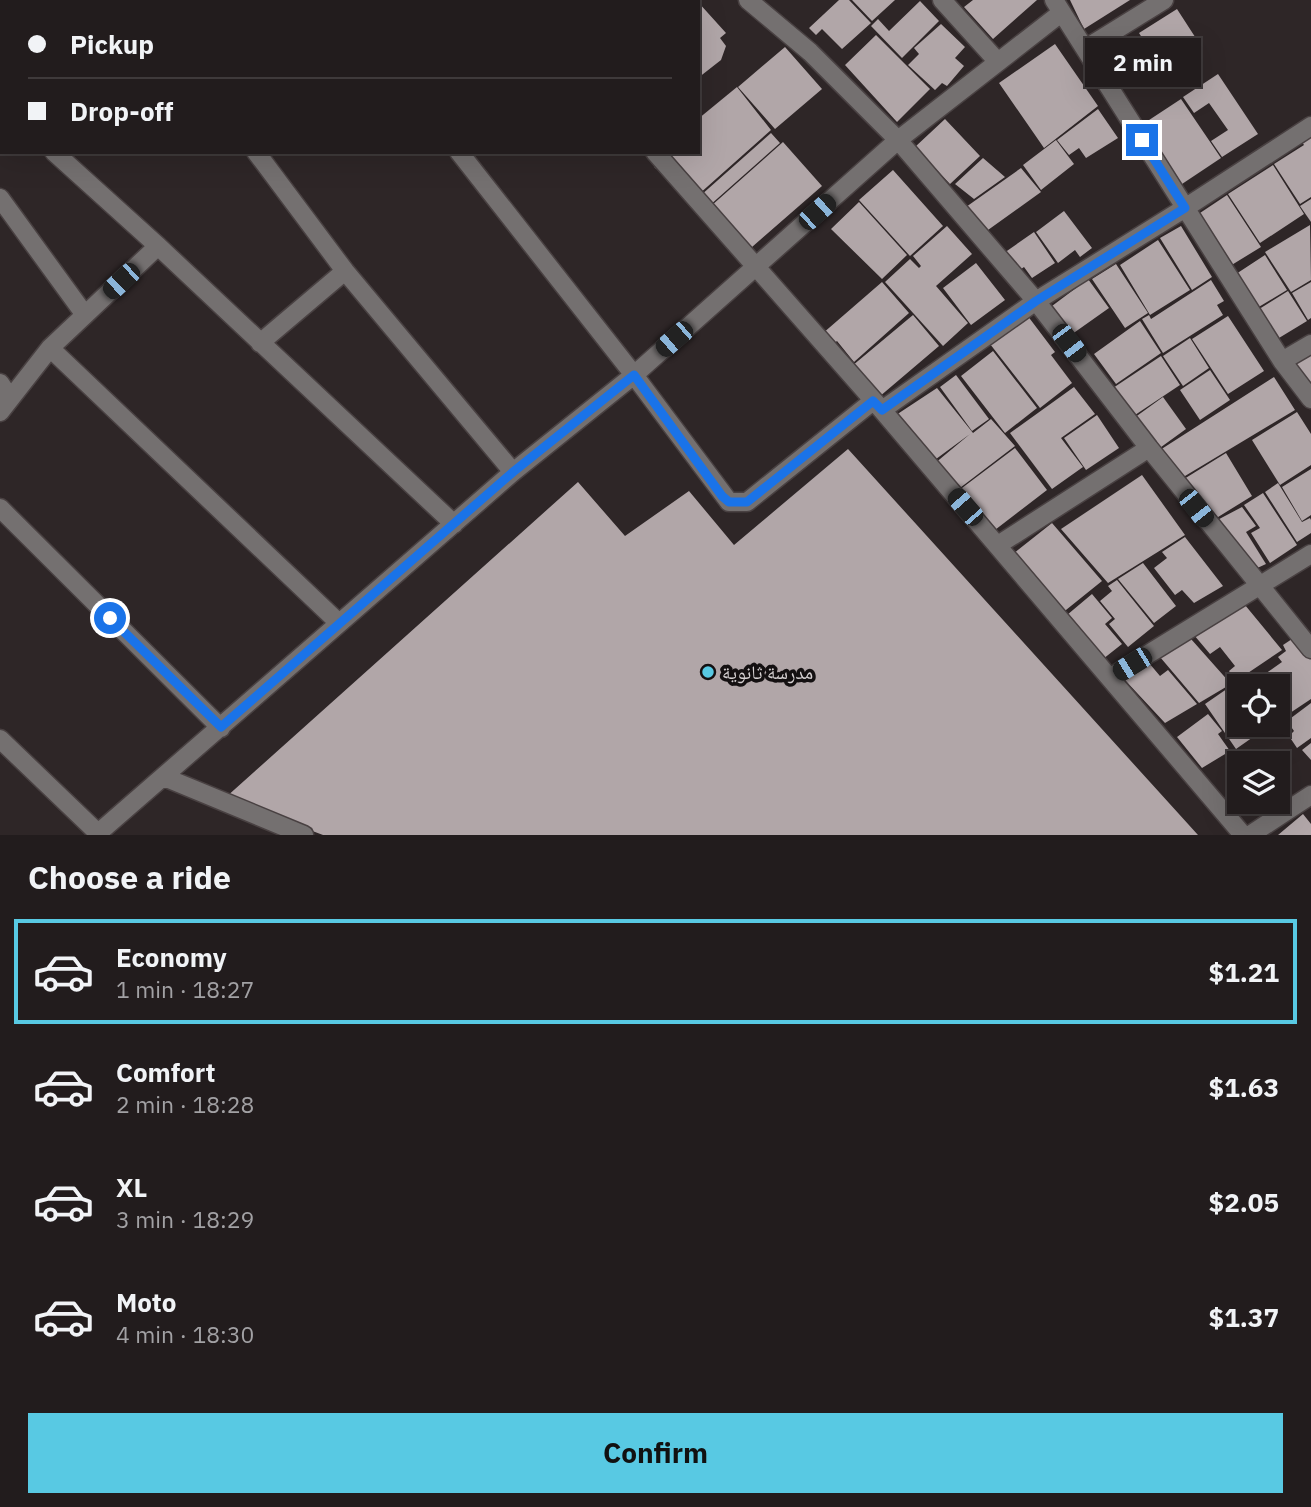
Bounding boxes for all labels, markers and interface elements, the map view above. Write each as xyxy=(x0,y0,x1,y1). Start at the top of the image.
text: Pickup xyxy=(70,27,154,61)
callout: 2 min xyxy=(1084,38,1200,88)
text: 2 min xyxy=(1113,47,1173,77)
text: Drop-off xyxy=(70,94,173,128)
route end xyxy=(1126,124,1158,156)
car xyxy=(795,190,840,234)
car xyxy=(99,259,144,303)
car xyxy=(652,317,697,361)
car xyxy=(1048,320,1091,366)
car xyxy=(944,484,987,530)
car xyxy=(1175,485,1218,531)
route start xyxy=(94,602,126,634)
car xyxy=(1109,644,1156,684)
place label: مدرسة ثانوية xyxy=(722,660,813,684)
marker: مدرسة ثانوية xyxy=(700,664,716,680)
map controls xyxy=(1227,674,1290,814)
button: locate xyxy=(1227,674,1290,737)
button: layers xyxy=(1227,751,1290,814)
text: Choose a ride xyxy=(28,856,231,898)
icon: car xyxy=(32,940,95,1003)
text: Economy xyxy=(116,940,227,974)
text: $1.21 xyxy=(1209,955,1279,989)
text: 1 min · 18:27 xyxy=(116,974,254,1004)
icon: car xyxy=(32,1055,95,1118)
text: Comfort xyxy=(116,1055,215,1089)
text: $1.63 xyxy=(1209,1070,1279,1104)
text: 2 min · 18:28 xyxy=(116,1089,254,1119)
icon: car xyxy=(32,1170,95,1233)
text: XL xyxy=(116,1170,147,1204)
text: $2.05 xyxy=(1209,1185,1279,1219)
text: 3 min · 18:29 xyxy=(116,1204,254,1234)
icon: car xyxy=(32,1285,95,1348)
text: Moto xyxy=(116,1285,176,1319)
text: $1.37 xyxy=(1209,1300,1279,1334)
text: 4 min · 18:30 xyxy=(116,1319,254,1349)
button: Confirm xyxy=(28,1413,1283,1493)

